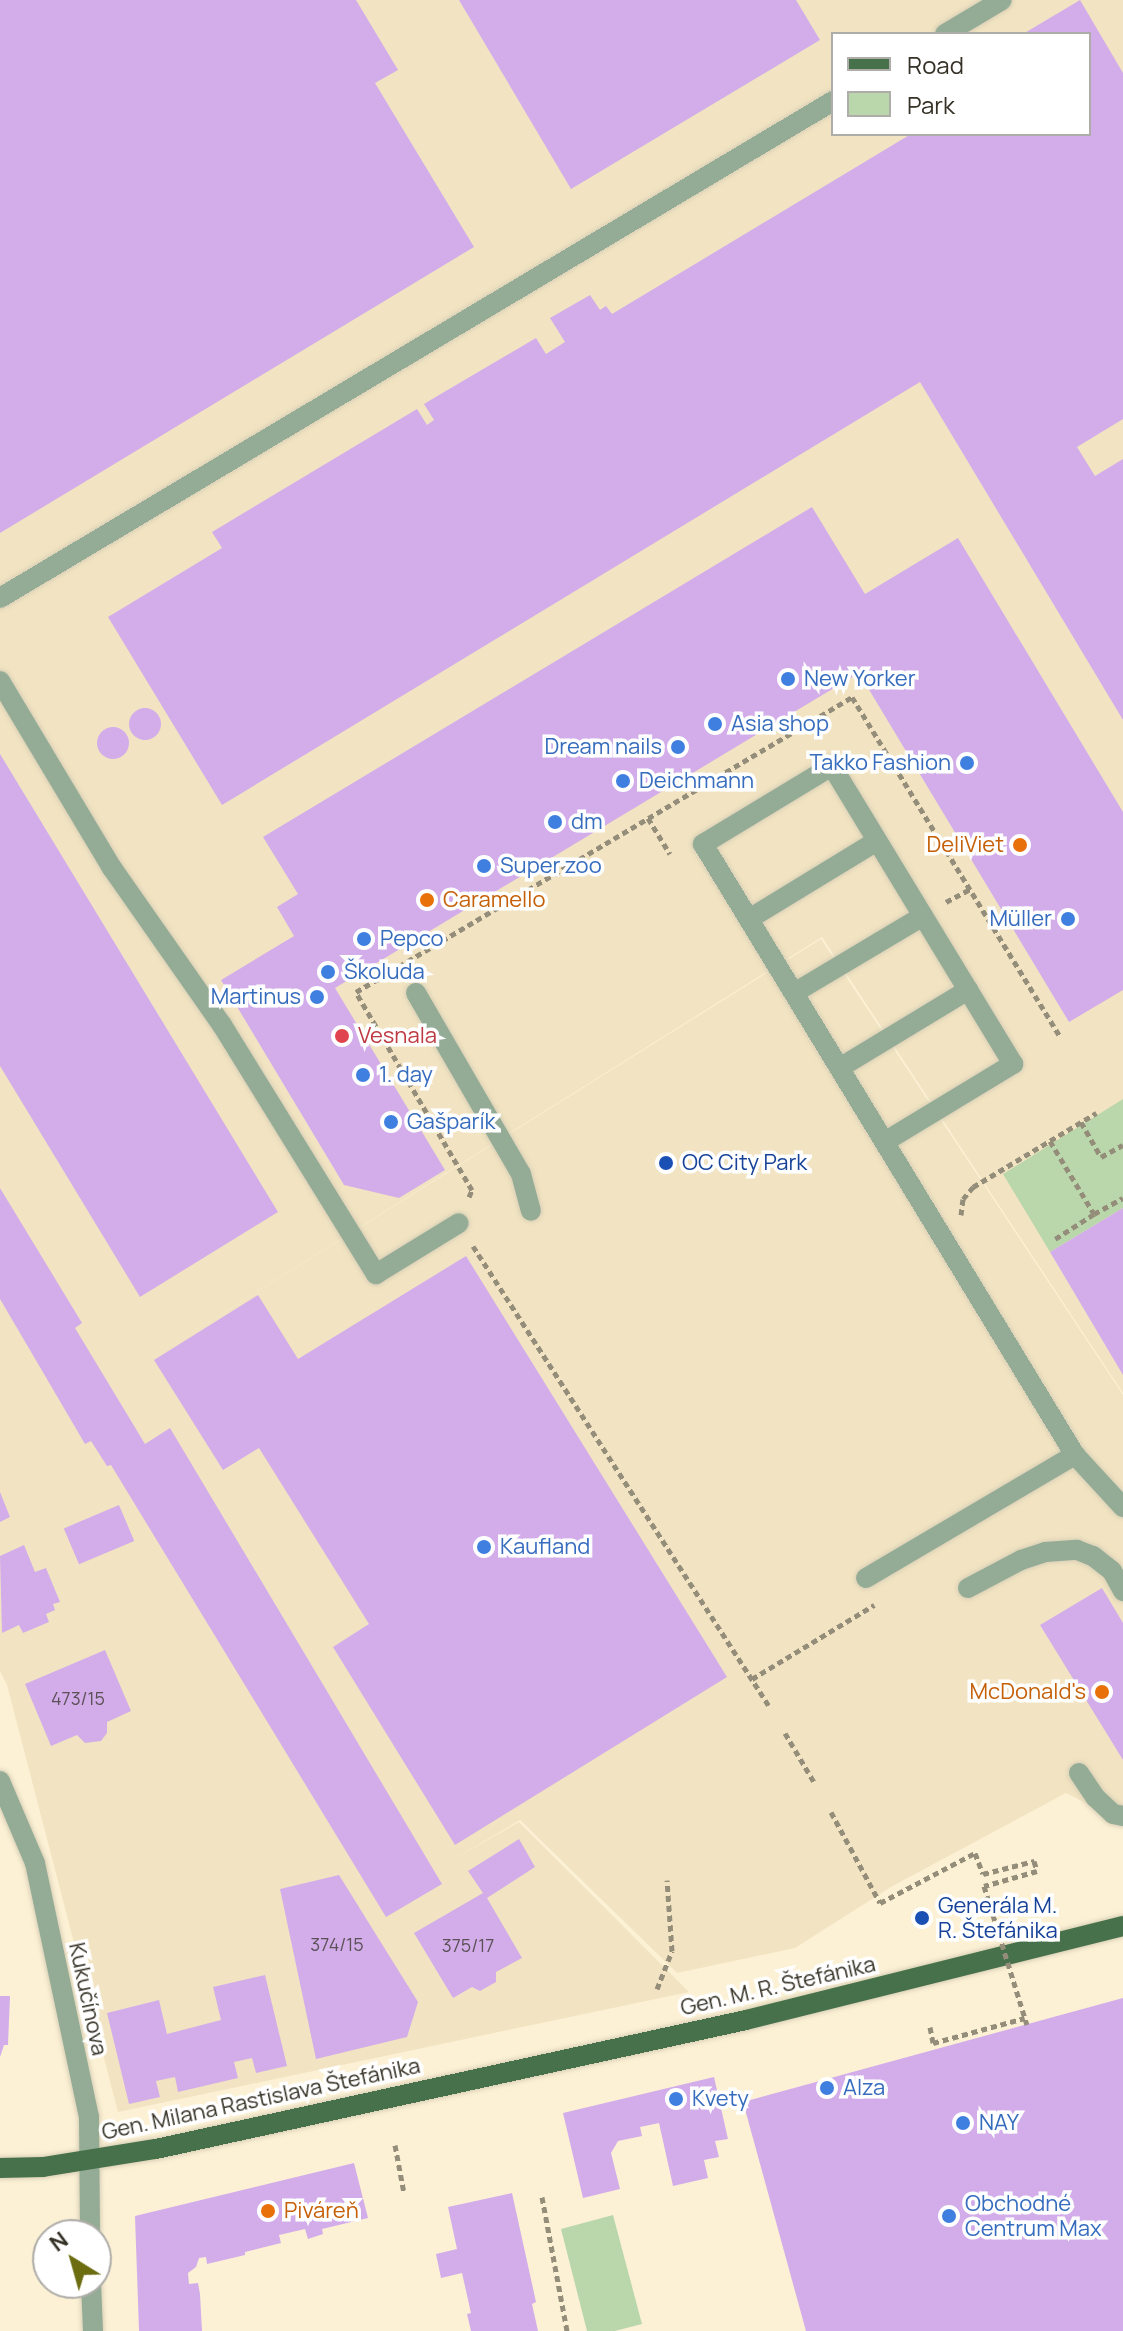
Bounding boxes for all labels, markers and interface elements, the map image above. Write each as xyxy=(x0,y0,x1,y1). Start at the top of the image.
legend xyxy=(831,32,1091,136)
text: Road xyxy=(907,48,964,81)
text: Park xyxy=(907,88,955,121)
place label: New Yorker xyxy=(804,666,916,692)
marker: New Yorker xyxy=(779,670,797,688)
place label: Asia shop xyxy=(731,711,829,737)
marker: Asia shop xyxy=(706,715,724,733)
place label: Dream nails xyxy=(544,734,662,760)
marker: Dream nails xyxy=(669,738,687,756)
place label: Takko Fashion xyxy=(809,750,951,776)
marker: Takko Fashion xyxy=(958,754,976,772)
place label: Deichmann xyxy=(639,768,754,794)
marker: Deichmann xyxy=(614,772,632,790)
place label: dm xyxy=(571,809,603,835)
marker: dm xyxy=(546,813,564,831)
place label: DeliViet xyxy=(926,832,1004,858)
marker: DeliViet xyxy=(1011,836,1029,854)
place label: Super zoo xyxy=(500,853,602,879)
marker: Super zoo xyxy=(475,857,493,875)
place label: Caramello xyxy=(443,887,545,913)
marker: Caramello xyxy=(418,891,436,909)
place label: Müller xyxy=(989,906,1052,932)
marker: Müller xyxy=(1059,910,1077,928)
place label: Pepco xyxy=(380,926,444,952)
marker: Pepco xyxy=(355,930,373,948)
place label: Školuda xyxy=(344,959,425,985)
marker: Školuda xyxy=(319,963,337,981)
place label: Martinus xyxy=(211,984,301,1010)
marker: Martinus xyxy=(308,988,326,1006)
place label: Vesnala xyxy=(358,1023,437,1049)
marker: Vesnala xyxy=(333,1027,351,1045)
place label: 1. day xyxy=(379,1062,433,1088)
marker: 1. day xyxy=(354,1066,372,1084)
place label: Gašparík xyxy=(407,1109,496,1135)
marker: Gašparík xyxy=(382,1113,400,1131)
place label: OC City Park xyxy=(682,1150,807,1176)
marker: OC City Park xyxy=(657,1154,675,1172)
place label: Kaufland xyxy=(500,1534,590,1560)
marker: Kaufland xyxy=(475,1538,493,1556)
place label: McDonald's xyxy=(970,1679,1086,1705)
marker: McDonald's xyxy=(1093,1683,1111,1701)
house number: 473/15 xyxy=(51,1687,105,1709)
place label: Generála M. R. Štefánika xyxy=(938,1892,1058,1944)
marker: Generála M. R. Štefánika xyxy=(913,1909,931,1927)
house number: 374/15 xyxy=(310,1933,364,1955)
house number: 375/17 xyxy=(442,1934,494,1956)
street label: Kukučínova xyxy=(63,1940,113,2058)
street label: Gen. M. R. Štefánika xyxy=(678,1951,878,2021)
street label: Gen. Milana Rastislava Štefánika xyxy=(99,2052,423,2146)
place label: Alza xyxy=(843,2075,885,2101)
marker: Alza xyxy=(818,2079,836,2097)
place label: Kvety xyxy=(692,2086,749,2112)
marker: Kvety xyxy=(667,2090,685,2108)
place label: NAY xyxy=(979,2110,1019,2136)
marker: NAY xyxy=(954,2114,972,2132)
place label: Obchodné Centrum Max xyxy=(965,2190,1102,2242)
place label: Piváreň xyxy=(284,2198,359,2224)
marker: Piváreň xyxy=(259,2202,277,2220)
marker: Obchodné Centrum Max xyxy=(940,2207,958,2225)
north arrow xyxy=(32,2219,112,2299)
text: N xyxy=(43,2225,74,2258)

